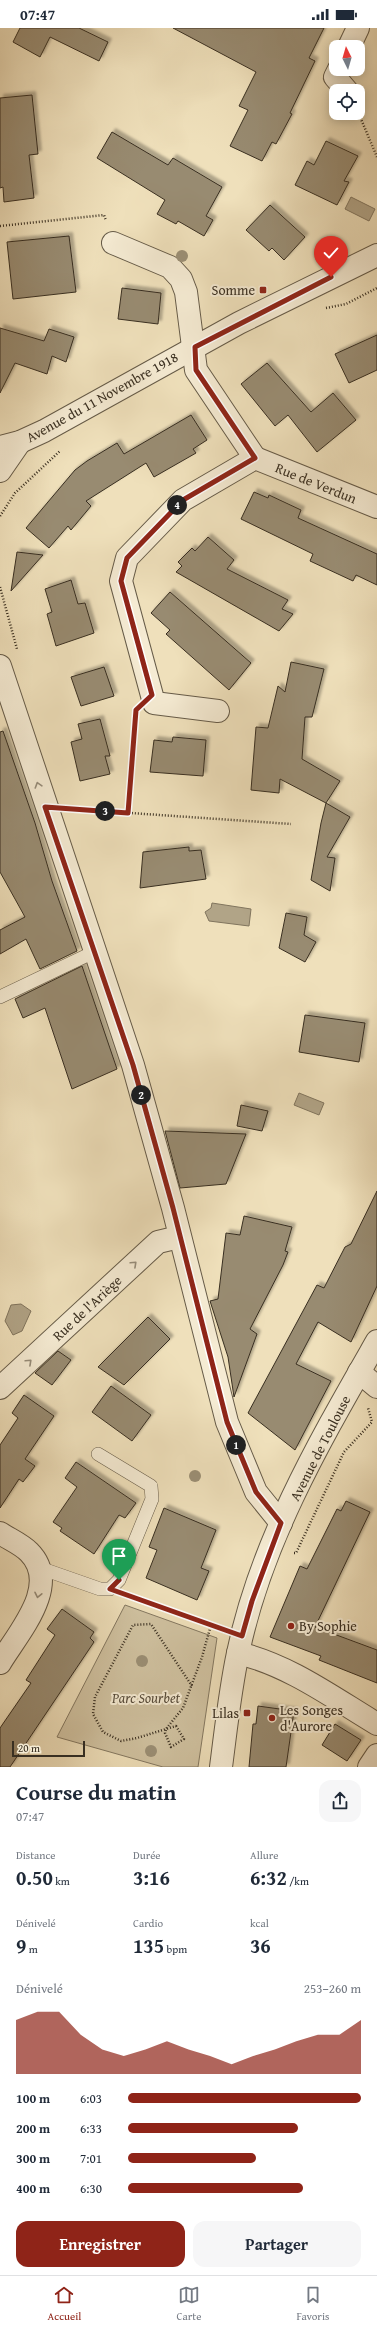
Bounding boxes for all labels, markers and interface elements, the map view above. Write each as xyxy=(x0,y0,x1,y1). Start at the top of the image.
text: 07:47 xyxy=(20,4,55,25)
north arrow xyxy=(329,40,365,76)
map controls xyxy=(329,40,365,120)
button: locate xyxy=(329,84,365,120)
pin xyxy=(314,236,348,277)
icon: check xyxy=(320,242,342,264)
place label: Somme xyxy=(212,280,255,300)
marker: Somme xyxy=(258,285,268,295)
street label: Avenue du 11 Novembre 1918 xyxy=(22,347,182,447)
street label: Rue de Verdun xyxy=(272,458,360,508)
pin: 4 xyxy=(167,495,187,515)
text: 4 xyxy=(174,497,180,513)
one-way arrow xyxy=(35,782,43,789)
pin: 3 xyxy=(95,801,115,821)
text: 3 xyxy=(102,803,108,819)
pin: 2 xyxy=(131,1085,151,1105)
text: 2 xyxy=(138,1087,144,1103)
one-way arrow xyxy=(129,1261,137,1269)
street label: Rue de l'Ariège xyxy=(48,1270,126,1345)
one-way arrow xyxy=(24,1359,31,1366)
street label: Avenue de Toulouse xyxy=(285,1391,355,1504)
pin: 1 xyxy=(226,1435,246,1455)
text: 1 xyxy=(233,1437,239,1453)
pin xyxy=(102,1539,136,1580)
icon: arrive xyxy=(108,1545,130,1567)
one-way arrow xyxy=(35,1592,43,1598)
place label: By Sophie xyxy=(299,1616,357,1636)
marker: By Sophie xyxy=(286,1621,296,1631)
park label: Parc Sourbet xyxy=(111,1688,181,1708)
place label: Les Songes d'Aurore xyxy=(280,1700,343,1736)
place label: Lilas xyxy=(212,1703,239,1723)
marker: Lilas xyxy=(242,1708,252,1718)
marker: Les Songes d'Aurore xyxy=(267,1713,277,1723)
scale bar xyxy=(12,1739,85,1758)
text: 20 m xyxy=(18,1740,40,1756)
text: Course du matin xyxy=(16,1776,176,1808)
button: share xyxy=(319,1780,361,1822)
text: 07:47 xyxy=(16,1807,44,1826)
text: Distance xyxy=(16,1847,55,1863)
text: Durée xyxy=(133,1847,161,1863)
text: Allure xyxy=(250,1847,278,1863)
text: 0.50 xyxy=(16,1863,53,1892)
text: 3:16 xyxy=(133,1863,170,1892)
text: 6:32 xyxy=(250,1863,287,1892)
text: km xyxy=(53,1873,70,1889)
text: /km xyxy=(287,1873,309,1889)
text: Dénivelé xyxy=(16,1915,56,1931)
text: Cardio xyxy=(133,1915,163,1931)
text: kcal xyxy=(250,1915,269,1931)
text: 9 xyxy=(16,1931,26,1960)
text: 135 xyxy=(133,1931,164,1960)
text: 36 xyxy=(250,1931,271,1960)
text: m xyxy=(26,1941,38,1957)
text: bpm xyxy=(164,1941,187,1957)
text: Dénivelé xyxy=(16,1979,63,1998)
text: 253–260 m xyxy=(304,1979,361,1998)
text: 100 m xyxy=(16,2089,50,2108)
text: 6:03 xyxy=(80,2089,102,2108)
text: 200 m xyxy=(16,2119,50,2138)
text: 6:33 xyxy=(80,2119,102,2138)
text: 300 m xyxy=(16,2149,50,2168)
text: 7:01 xyxy=(80,2149,102,2168)
text: 400 m xyxy=(16,2179,50,2198)
text: 6:30 xyxy=(80,2179,102,2198)
button: Enregistrer xyxy=(16,2221,185,2267)
button: Partager xyxy=(193,2221,361,2267)
tab: Accueil xyxy=(48,2284,81,2324)
tab: Carte xyxy=(177,2284,201,2324)
tab: Favoris xyxy=(297,2284,329,2324)

